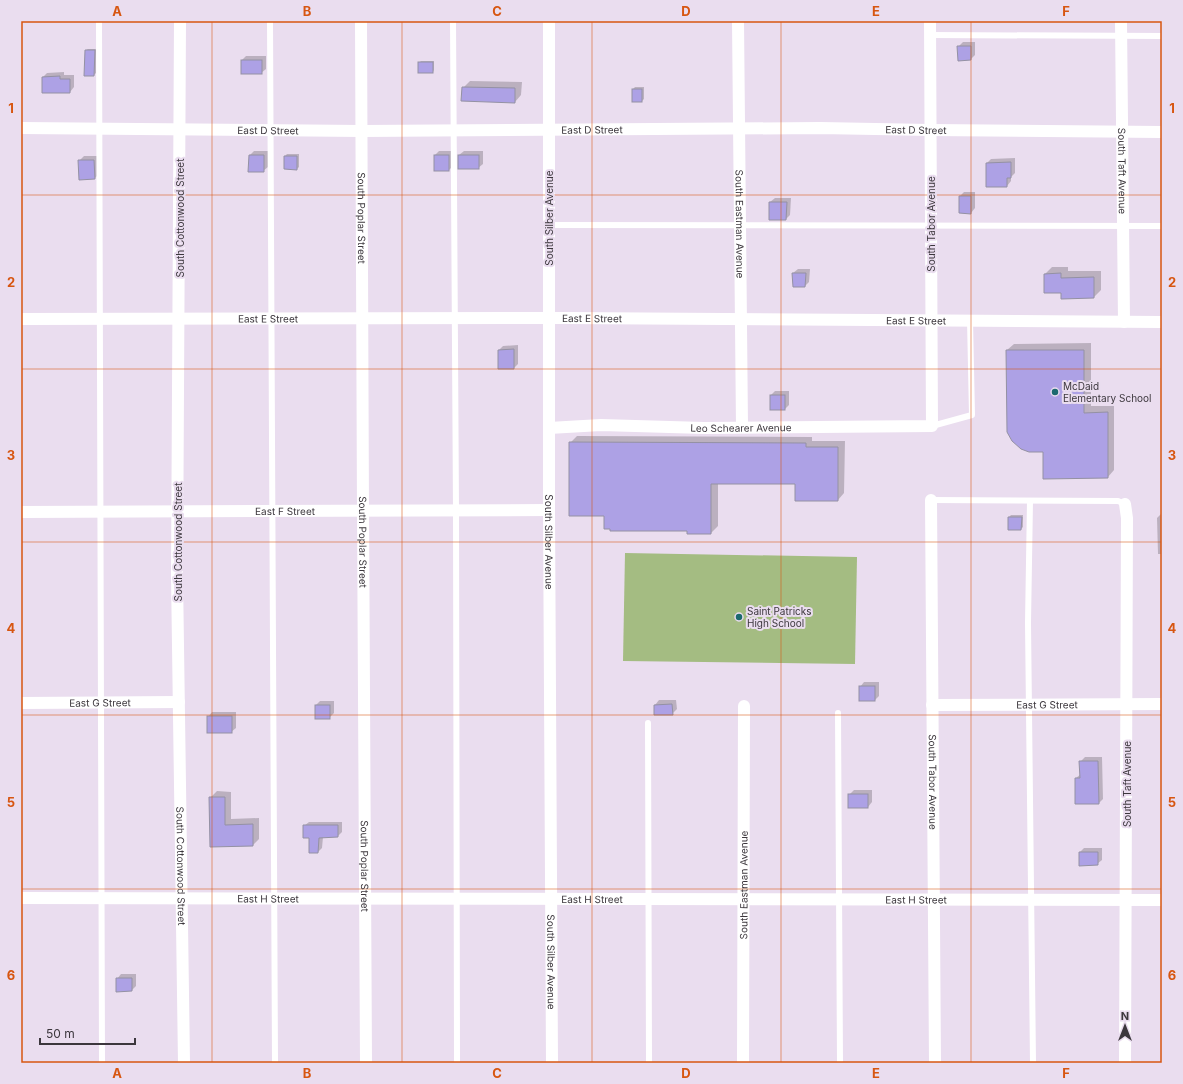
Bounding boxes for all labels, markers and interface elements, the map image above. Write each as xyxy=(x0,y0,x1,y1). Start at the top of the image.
text: A xyxy=(112,3,122,19)
text: B xyxy=(303,3,312,19)
text: C xyxy=(492,3,502,19)
text: D xyxy=(681,3,691,19)
text: E xyxy=(872,3,880,19)
text: F xyxy=(1062,3,1070,19)
text: 1 xyxy=(8,100,14,116)
text: 1 xyxy=(1169,100,1175,116)
street label: East D Street xyxy=(561,123,623,136)
street label: East D Street xyxy=(885,123,947,136)
street label: East D Street xyxy=(237,124,299,136)
street label: South Taft Avenue xyxy=(1116,128,1129,214)
street label: South Cottonwood Street xyxy=(174,158,186,277)
street label: South Eastman Avenue xyxy=(733,169,747,279)
street label: South Silber Avenue xyxy=(543,170,555,266)
street label: South Poplar Street xyxy=(356,172,368,265)
street label: South Tabor Avenue xyxy=(925,176,937,272)
text: 2 xyxy=(7,274,15,290)
text: 2 xyxy=(1168,274,1176,290)
street label: East E Street xyxy=(238,312,299,325)
street label: East E Street xyxy=(562,312,623,324)
street label: East E Street xyxy=(886,314,947,327)
place label: McDaid Elementary School xyxy=(1063,380,1152,404)
marker: McDaid Elementary School xyxy=(1050,387,1060,397)
street label: Leo Schearer Avenue xyxy=(690,421,792,434)
text: 3 xyxy=(7,447,15,463)
text: 3 xyxy=(1168,447,1176,463)
street label: South Cottonwood Street xyxy=(172,482,184,601)
street label: South Silber Avenue xyxy=(543,494,555,590)
street label: South Poplar Street xyxy=(357,496,369,589)
street label: East F Street xyxy=(255,505,316,517)
place label: Saint Patricks High School xyxy=(747,605,812,629)
marker: Saint Patricks High School xyxy=(734,612,744,622)
text: 4 xyxy=(7,620,16,636)
text: 4 xyxy=(1168,620,1177,636)
street label: East G Street xyxy=(69,696,132,709)
street label: East G Street xyxy=(1016,698,1079,711)
street label: South Tabor Avenue xyxy=(927,734,939,830)
street label: South Taft Avenue xyxy=(1121,741,1133,827)
text: 5 xyxy=(7,794,15,810)
text: 5 xyxy=(1168,794,1176,810)
street label: South Cottonwood Street xyxy=(174,806,188,926)
street label: South Poplar Street xyxy=(359,820,371,913)
street label: South Eastman Avenue xyxy=(737,830,750,939)
street label: East H Street xyxy=(237,892,300,904)
street label: East H Street xyxy=(561,893,624,905)
street label: East H Street xyxy=(885,894,948,906)
street label: South Silber Avenue xyxy=(545,914,558,1010)
text: 6 xyxy=(7,967,15,983)
text: 6 xyxy=(1168,967,1176,983)
north arrow xyxy=(1105,1006,1145,1046)
text: N xyxy=(1121,1009,1129,1023)
scale bar xyxy=(40,1020,135,1046)
text: 50 m xyxy=(46,1026,75,1041)
text: A xyxy=(112,1065,122,1081)
text: B xyxy=(303,1065,312,1081)
text: C xyxy=(492,1065,502,1081)
text: D xyxy=(681,1065,691,1081)
text: E xyxy=(872,1065,880,1081)
text: F xyxy=(1062,1065,1070,1081)

